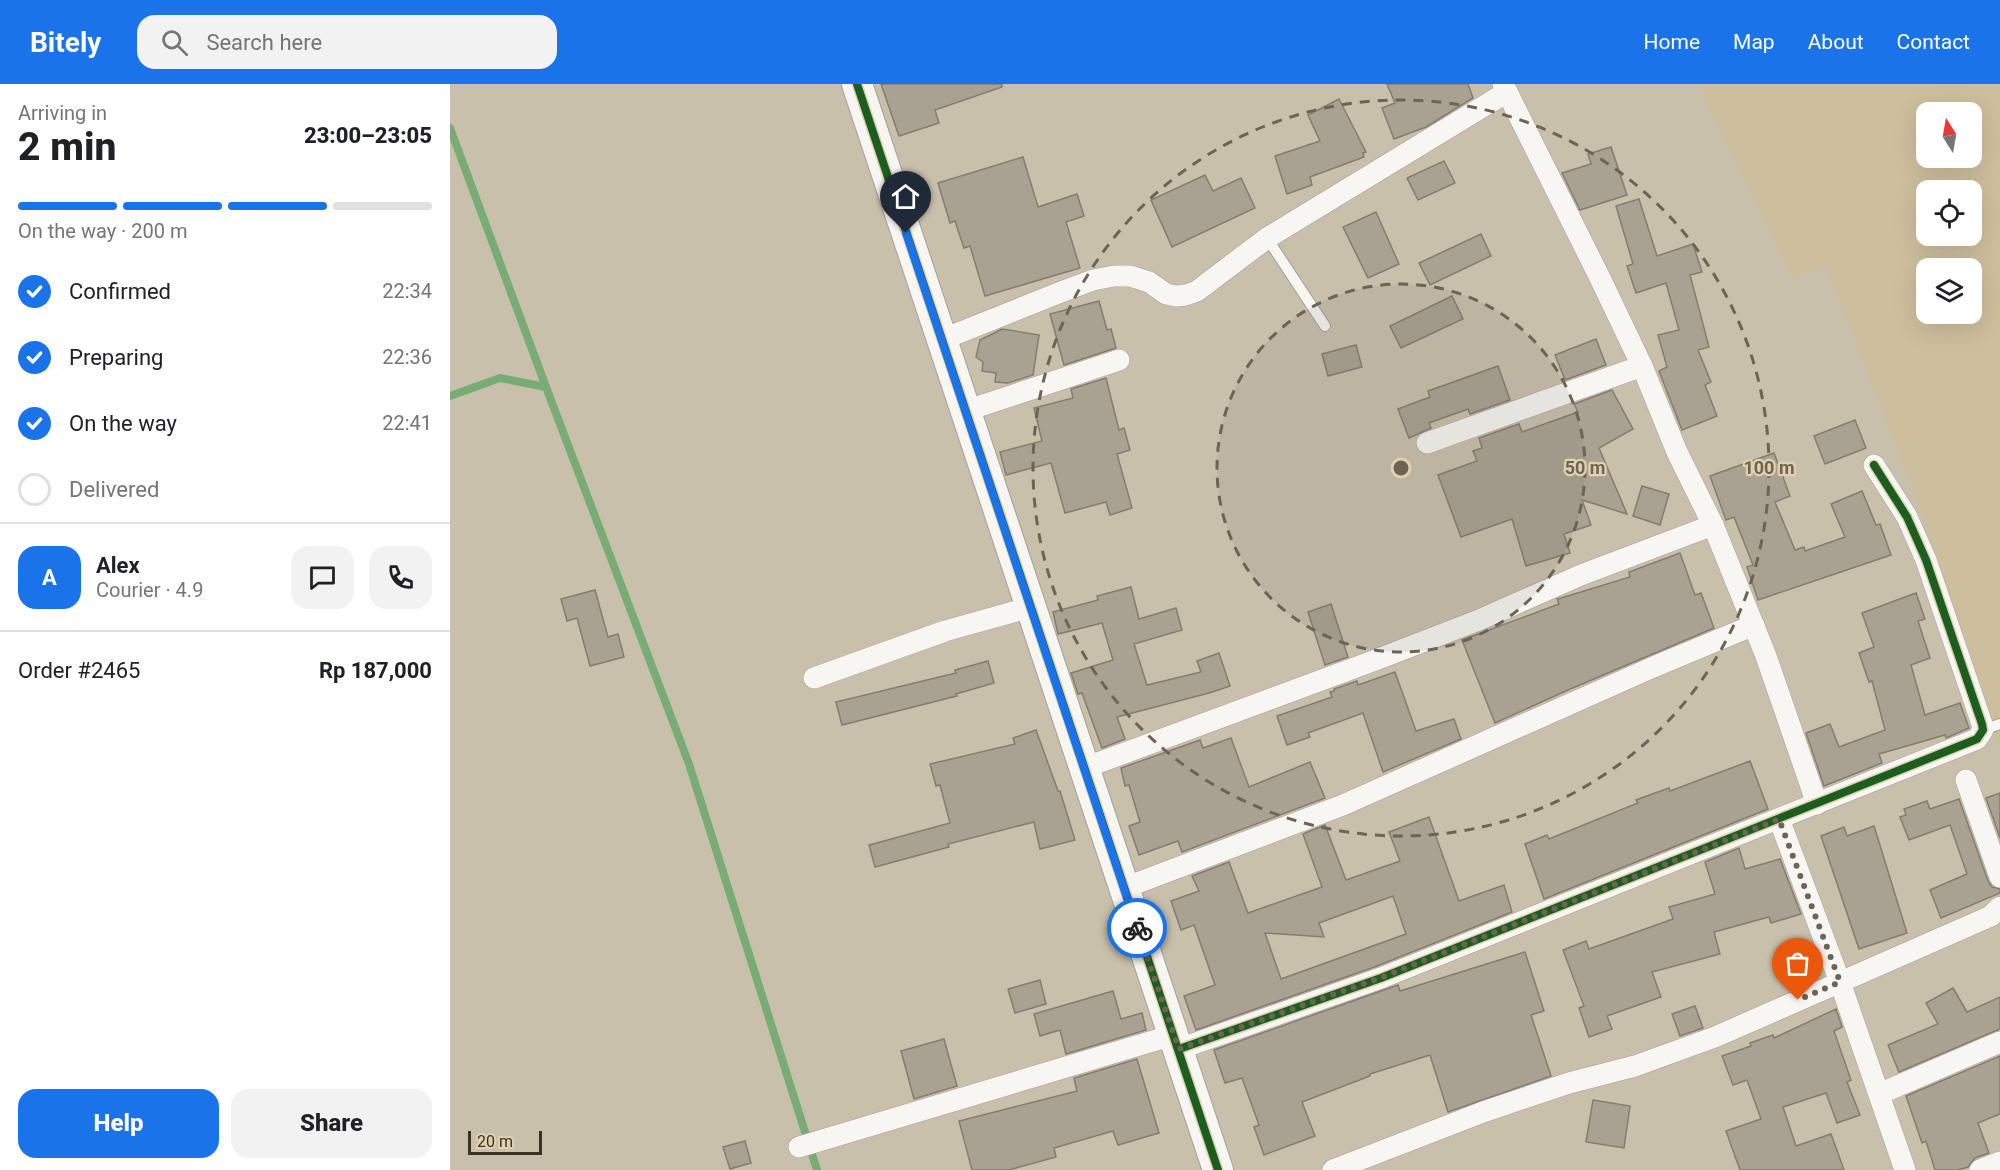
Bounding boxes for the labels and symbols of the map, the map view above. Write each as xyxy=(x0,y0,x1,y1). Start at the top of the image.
north arrow xyxy=(1916,102,1982,168)
pin xyxy=(880,171,931,233)
text: 50 m xyxy=(1565,457,1605,478)
text: 100 m xyxy=(1743,457,1795,478)
centre of rings xyxy=(1391,458,1411,478)
courier xyxy=(1107,898,1167,958)
pin xyxy=(1772,938,1823,1000)
scale bar xyxy=(468,1128,542,1156)

